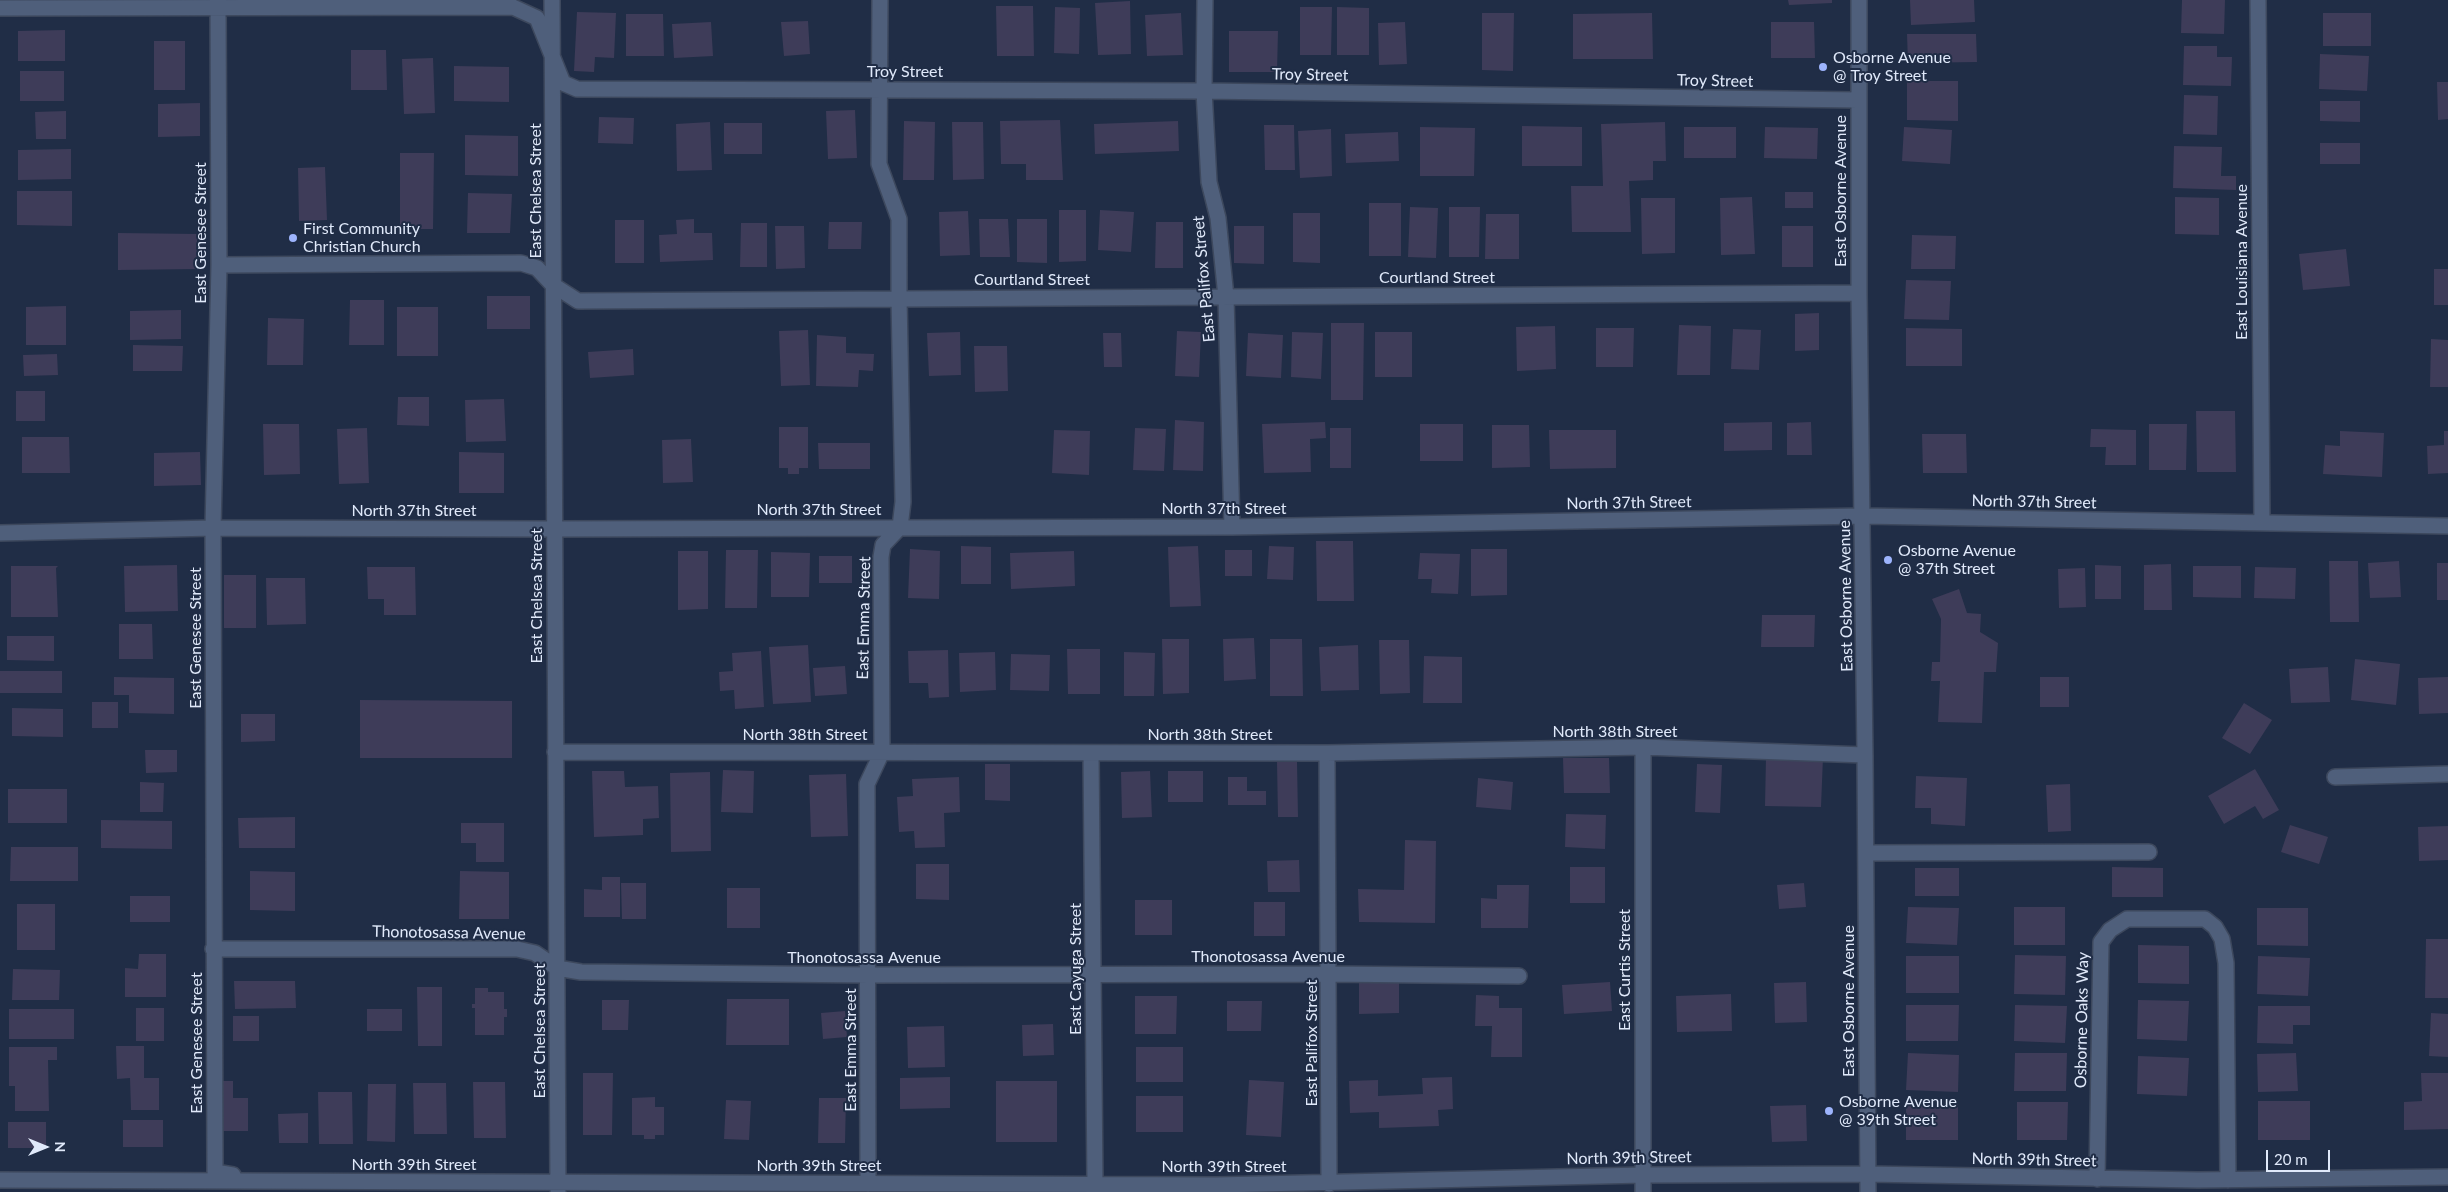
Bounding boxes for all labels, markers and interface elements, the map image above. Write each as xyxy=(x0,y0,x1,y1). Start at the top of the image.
place label: Osborne Avenue @ Troy Street xyxy=(1833,48,1951,86)
marker: Osborne Avenue @ Troy Street xyxy=(1817,61,1829,73)
street label: Troy Street xyxy=(867,62,943,82)
street label: Troy Street xyxy=(1272,65,1348,85)
street label: Troy Street xyxy=(1677,71,1753,91)
street label: East Osborne Avenue xyxy=(1831,115,1851,267)
street label: East Chelsea Street xyxy=(526,123,546,259)
street label: East Genesee Street xyxy=(191,162,211,304)
street label: East Louisiana Avenue xyxy=(2232,184,2252,340)
street label: East Palifox Street xyxy=(1189,215,1219,343)
place label: First Community Christian Church xyxy=(303,219,421,257)
marker: First Community Christian Church xyxy=(287,232,299,244)
street label: Courtland Street xyxy=(1379,268,1495,288)
street label: Courtland Street xyxy=(974,270,1090,290)
street label: North 37th Street xyxy=(1971,491,2097,513)
street label: North 37th Street xyxy=(1566,492,1692,514)
street label: North 37th Street xyxy=(1161,499,1287,519)
street label: North 37th Street xyxy=(756,500,882,520)
street label: North 37th Street xyxy=(351,501,477,521)
street label: East Osborne Avenue xyxy=(1835,520,1857,672)
street label: East Chelsea Street xyxy=(527,528,547,664)
place label: Osborne Avenue @ 37th Street xyxy=(1898,541,2016,579)
marker: Osborne Avenue @ 37th Street xyxy=(1882,554,1894,566)
street label: East Emma Street xyxy=(853,556,875,680)
street label: East Genesee Street xyxy=(186,567,206,709)
street label: North 38th Street xyxy=(1552,722,1678,742)
street label: North 38th Street xyxy=(742,725,868,745)
street label: North 38th Street xyxy=(1147,725,1273,745)
street label: East Cayuga Street xyxy=(1066,903,1086,1035)
street label: East Curtis Street xyxy=(1615,909,1635,1031)
street label: Thonotosassa Avenue xyxy=(372,922,526,944)
street label: East Osborne Avenue xyxy=(1839,925,1859,1077)
street label: Thonotosassa Avenue xyxy=(1191,947,1345,967)
street label: Thonotosassa Avenue xyxy=(787,948,941,968)
street label: Osborne Oaks Way xyxy=(2071,952,2093,1088)
street label: East Chelsea Street xyxy=(530,963,550,1099)
street label: East Genesee Street xyxy=(187,972,207,1114)
street label: East Palifox Street xyxy=(1302,979,1322,1107)
street label: East Emma Street xyxy=(841,988,861,1112)
place label: Osborne Avenue @ 39th Street xyxy=(1839,1092,1957,1130)
marker: Osborne Avenue @ 39th Street xyxy=(1823,1105,1835,1117)
north arrow xyxy=(20,1122,70,1172)
scale bar xyxy=(2268,1140,2332,1172)
text: N xyxy=(52,1142,69,1152)
street label: North 39th Street xyxy=(1566,1147,1692,1169)
street label: North 39th Street xyxy=(1971,1149,2097,1171)
text: 20 m xyxy=(2274,1150,2308,1168)
street label: North 39th Street xyxy=(351,1155,477,1175)
street label: North 39th Street xyxy=(756,1156,882,1176)
street label: North 39th Street xyxy=(1161,1157,1287,1177)

